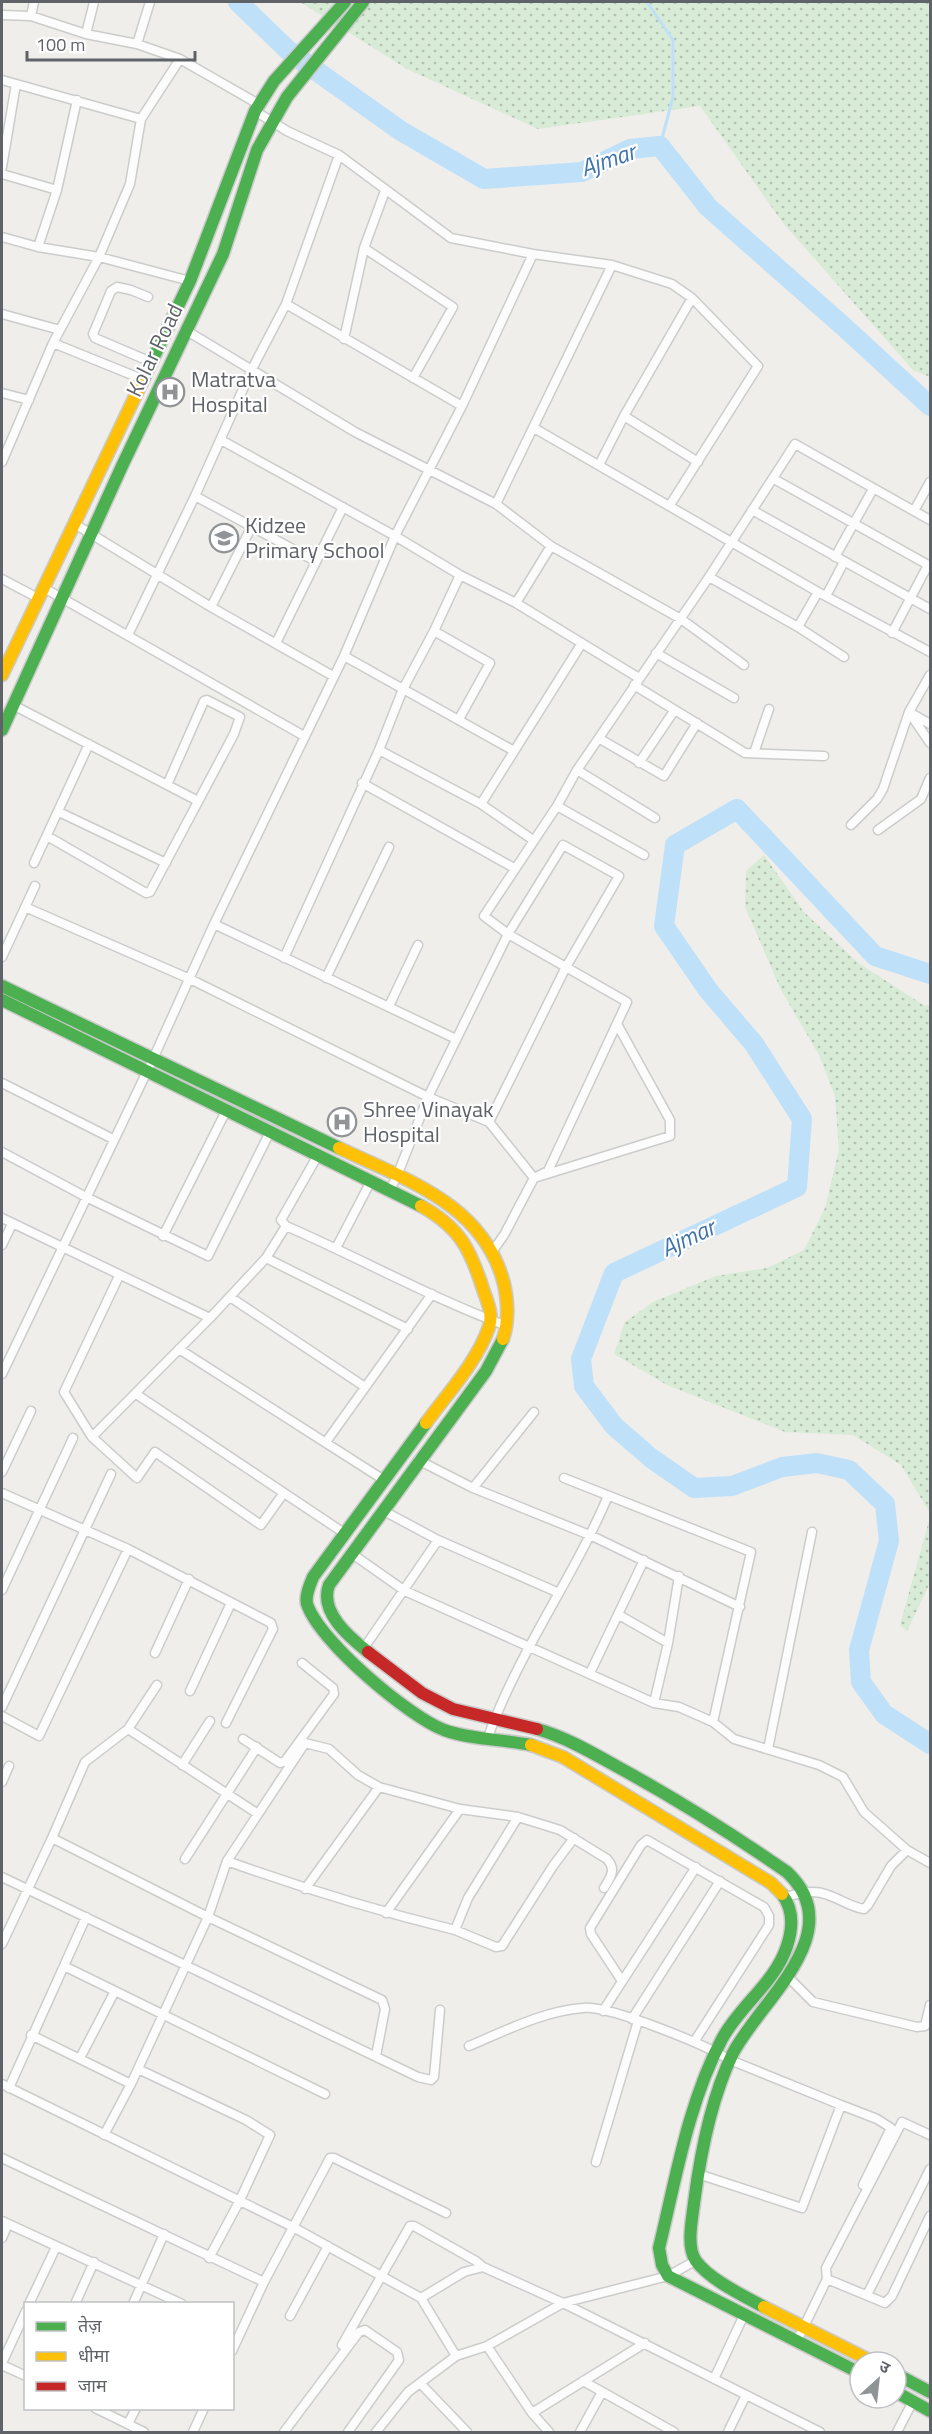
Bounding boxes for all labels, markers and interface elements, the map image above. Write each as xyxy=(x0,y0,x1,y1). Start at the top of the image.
scale bar xyxy=(27,24,195,62)
text: 100 m xyxy=(36,31,85,58)
water label: Ajmar xyxy=(575,132,643,185)
street label: Kolar Road xyxy=(117,298,191,402)
place label: Matratva Hospital xyxy=(191,362,276,421)
hospital icon: Matratva Hospital xyxy=(154,376,186,408)
place label: Kidzee Primary School xyxy=(245,508,385,567)
school or university icon: Kidzee Primary School xyxy=(208,522,240,554)
place label: Shree Vinayak Hospital xyxy=(363,1092,494,1151)
hospital icon: Shree Vinayak Hospital xyxy=(326,1106,358,1138)
water label: Ajmar xyxy=(654,1207,724,1265)
legend xyxy=(24,2302,234,2410)
text: तेज़ xyxy=(78,2312,102,2339)
text: धीमा xyxy=(78,2342,109,2369)
north arrow xyxy=(848,2350,908,2410)
text: उ xyxy=(875,2354,895,2380)
text: जाम xyxy=(78,2372,108,2399)

